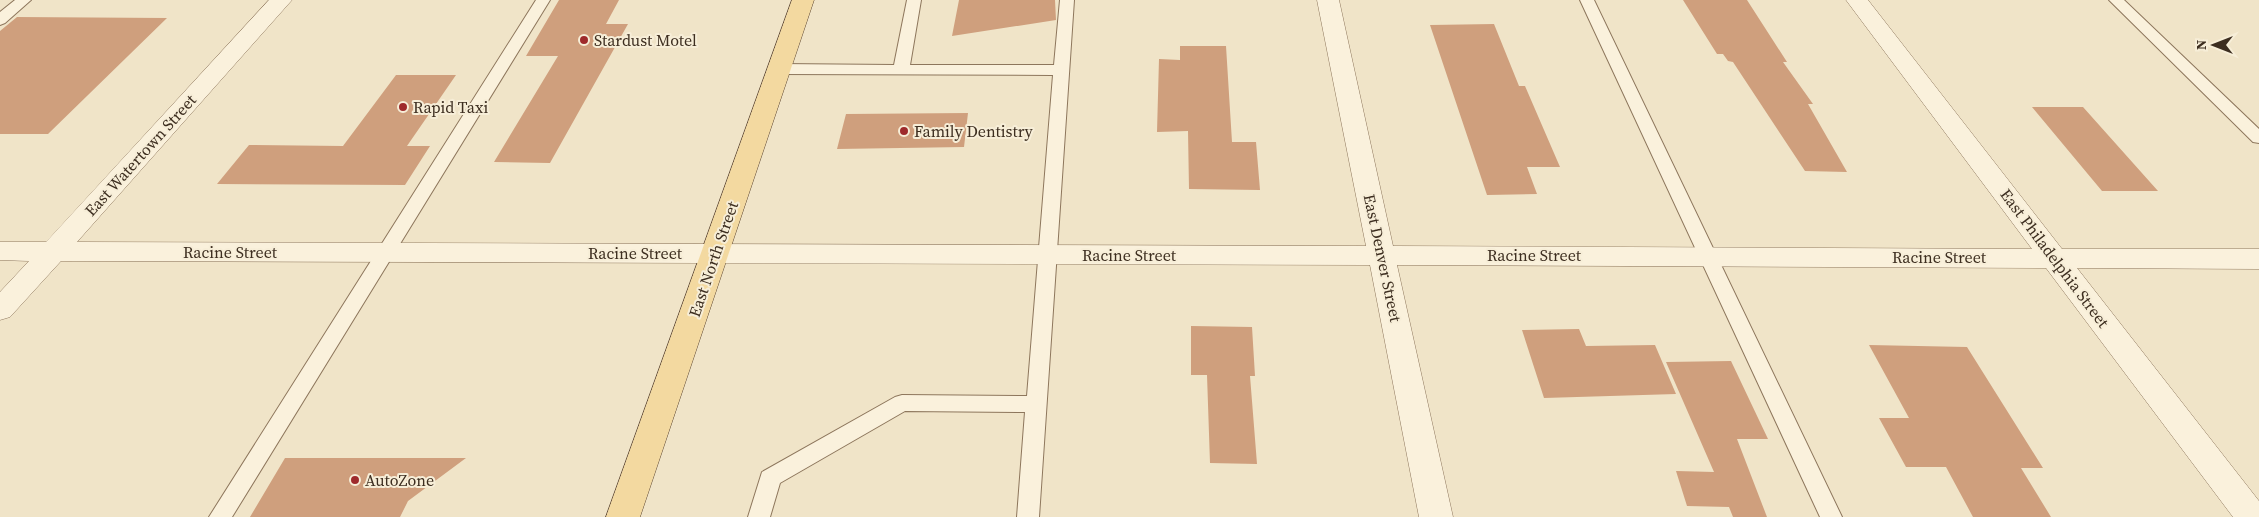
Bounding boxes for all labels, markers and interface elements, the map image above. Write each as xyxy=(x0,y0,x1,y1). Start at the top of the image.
north arrow xyxy=(2189,20,2239,70)
place label: Stardust Motel xyxy=(594,29,697,51)
marker: Stardust Motel xyxy=(578,34,590,46)
text: N xyxy=(2191,40,2211,50)
street label: East Watertown Street xyxy=(79,89,201,221)
place label: Rapid Taxi xyxy=(413,96,488,118)
marker: Rapid Taxi xyxy=(397,101,409,113)
place label: Family Dentistry xyxy=(914,120,1034,142)
marker: Family Dentistry xyxy=(898,125,910,137)
street label: East Philadelphia Street xyxy=(1996,184,2115,333)
street label: East Denver Street xyxy=(1359,192,1407,325)
street label: East North Street xyxy=(683,197,743,320)
street label: Racine Street xyxy=(183,241,278,263)
street label: Racine Street xyxy=(588,242,683,264)
street label: Racine Street xyxy=(1082,244,1177,266)
street label: Racine Street xyxy=(1487,244,1582,266)
street label: Racine Street xyxy=(1892,246,1987,268)
place label: AutoZone xyxy=(365,469,434,491)
marker: AutoZone xyxy=(349,474,361,486)

